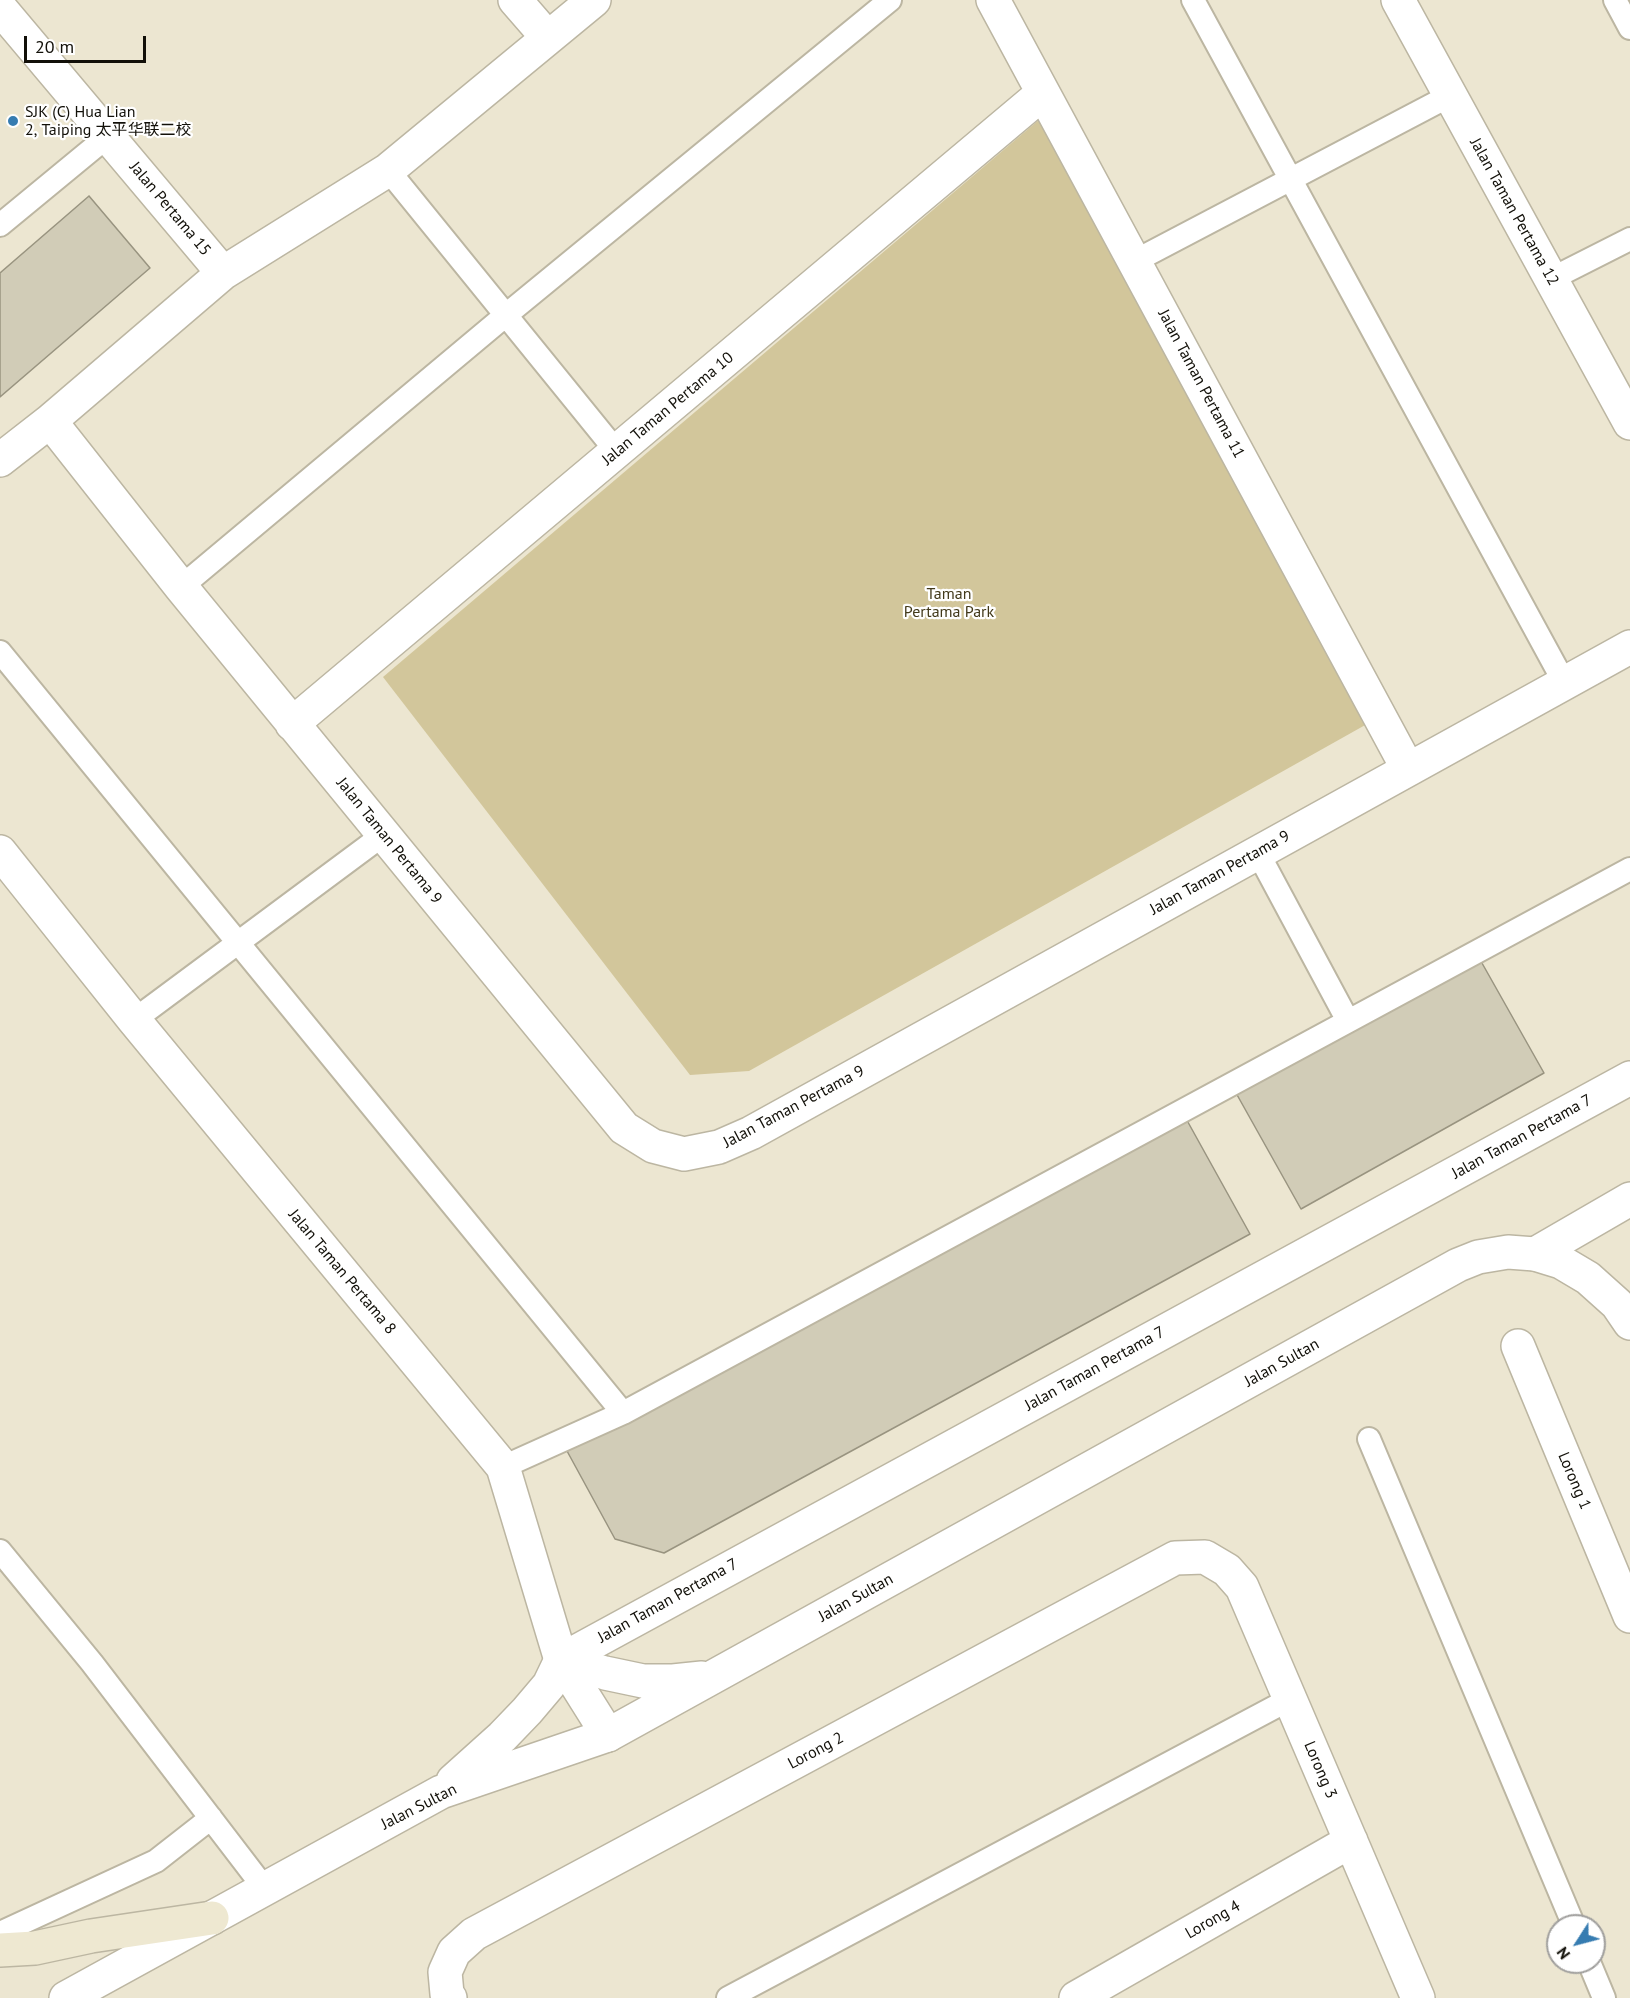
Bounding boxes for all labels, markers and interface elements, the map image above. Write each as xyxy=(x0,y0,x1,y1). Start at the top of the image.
scale bar xyxy=(27,24,148,62)
text: 20 m xyxy=(35,35,74,58)
place label: SJK (C) Hua Lian 2, Taiping 太平华联二校 xyxy=(25,102,192,140)
marker: SJK (C) Hua Lian 2, Taiping 太平华联二校 xyxy=(6,114,20,128)
street label: Jalan Taman Pertama 12 xyxy=(1465,135,1563,289)
street label: Jalan Pertama 15 xyxy=(125,158,215,260)
street label: Jalan Taman Pertama 11 xyxy=(1154,306,1248,462)
street label: Jalan Taman Pertama 10 xyxy=(598,348,738,470)
park label: Taman Pertama Park xyxy=(904,584,994,622)
street label: Jalan Taman Pertama 9 xyxy=(332,774,446,908)
street label: Jalan Taman Pertama 9 xyxy=(1147,827,1293,919)
street label: Jalan Taman Pertama 9 xyxy=(720,1062,868,1152)
street label: Jalan Taman Pertama 7 xyxy=(1449,1091,1595,1183)
street label: Jalan Taman Pertama 8 xyxy=(284,1206,400,1338)
street label: Jalan Taman Pertama 7 xyxy=(1022,1323,1168,1415)
street label: Jalan Sultan xyxy=(1241,1335,1323,1391)
street label: Lorong 1 xyxy=(1553,1450,1595,1512)
street label: Jalan Taman Pertama 7 xyxy=(595,1555,741,1647)
street label: Jalan Sultan xyxy=(815,1570,897,1626)
street label: Lorong 2 xyxy=(785,1728,847,1774)
street label: Lorong 3 xyxy=(1299,1739,1341,1801)
street label: Jalan Sultan xyxy=(378,1780,460,1834)
street label: Lorong 4 xyxy=(1182,1897,1244,1943)
north arrow xyxy=(1546,1914,1606,1974)
text: N xyxy=(1552,1943,1574,1964)

